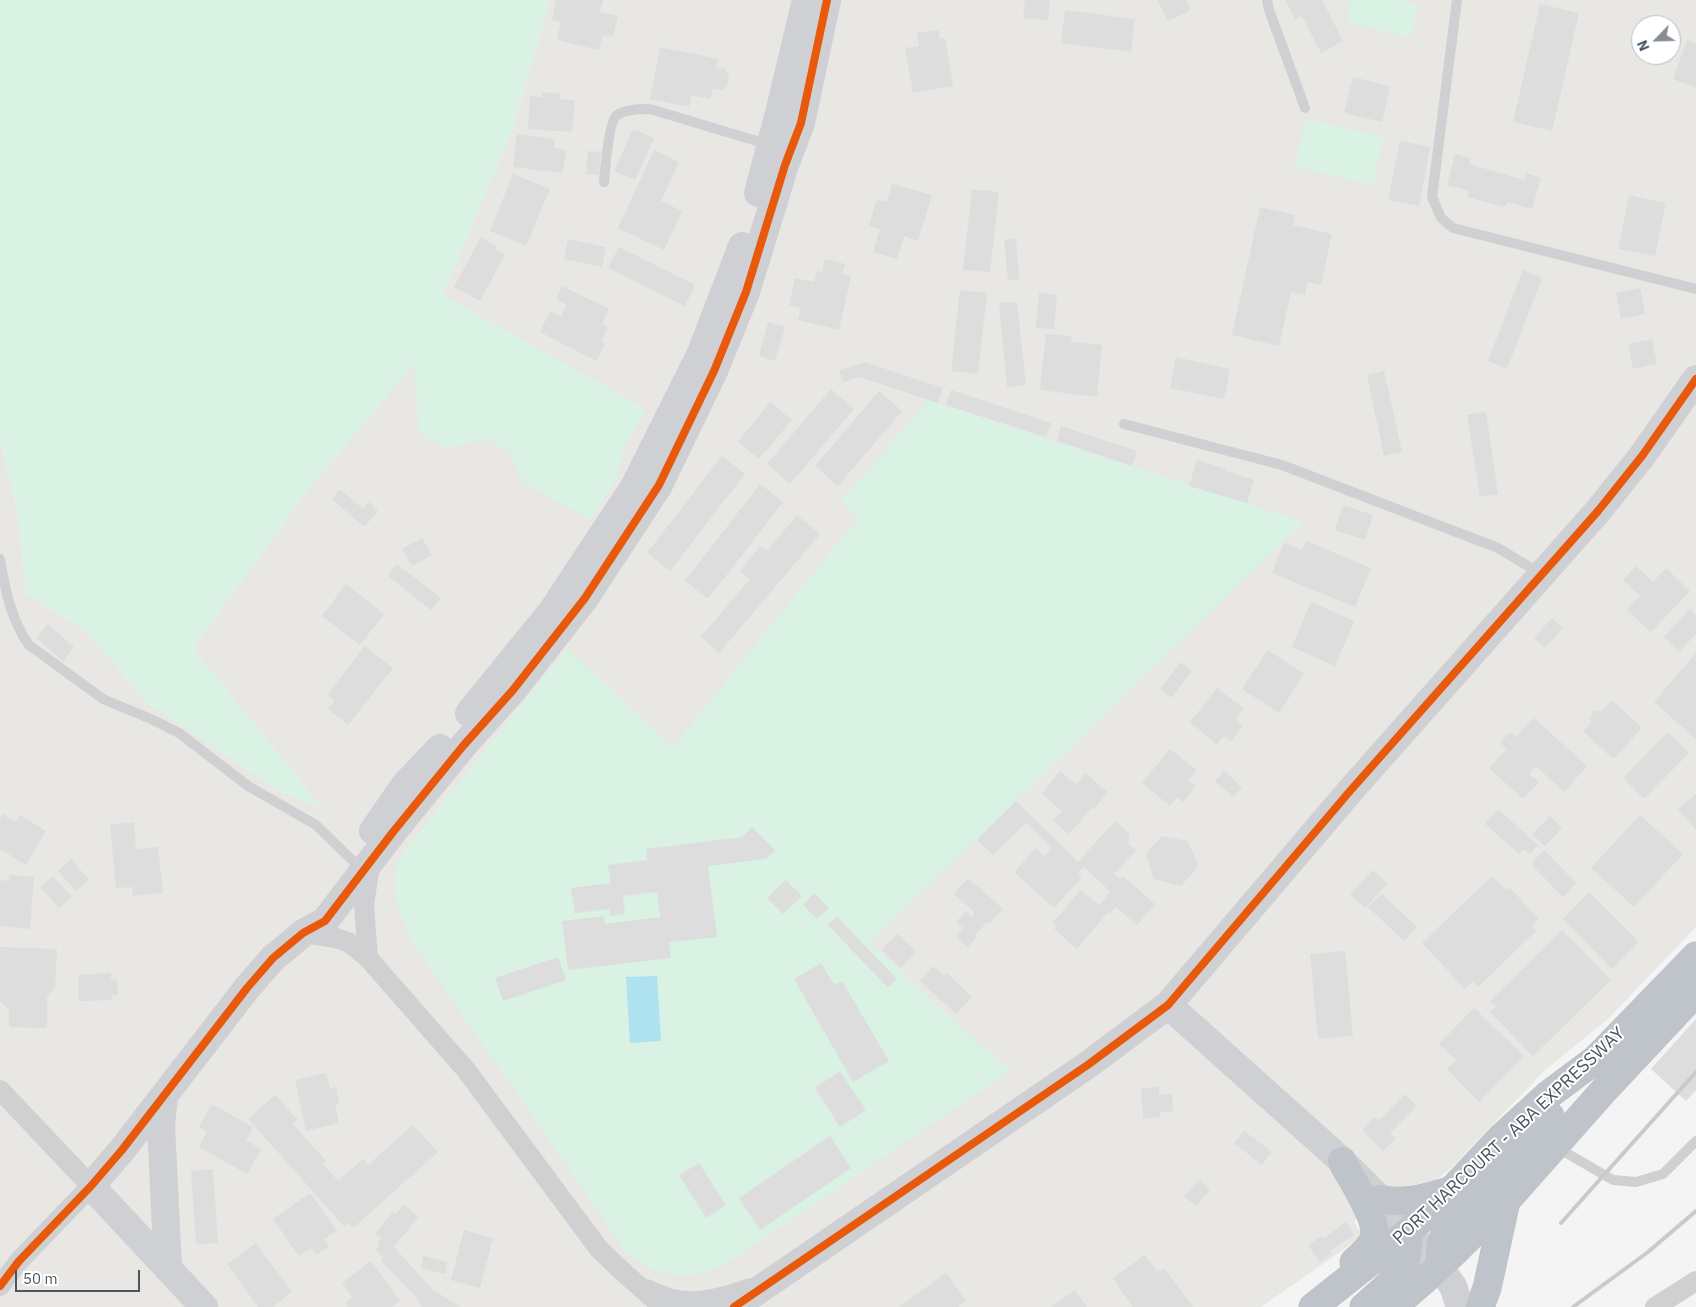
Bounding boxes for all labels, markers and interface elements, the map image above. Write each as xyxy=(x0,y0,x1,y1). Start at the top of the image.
north arrow xyxy=(1631,15,1681,65)
text: N xyxy=(1633,37,1653,54)
street label: PORT HARCOURT - ABA EXPRESSWAY xyxy=(1389,1023,1629,1249)
scale bar xyxy=(18,1260,142,1292)
text: 50 m xyxy=(23,1269,58,1288)

